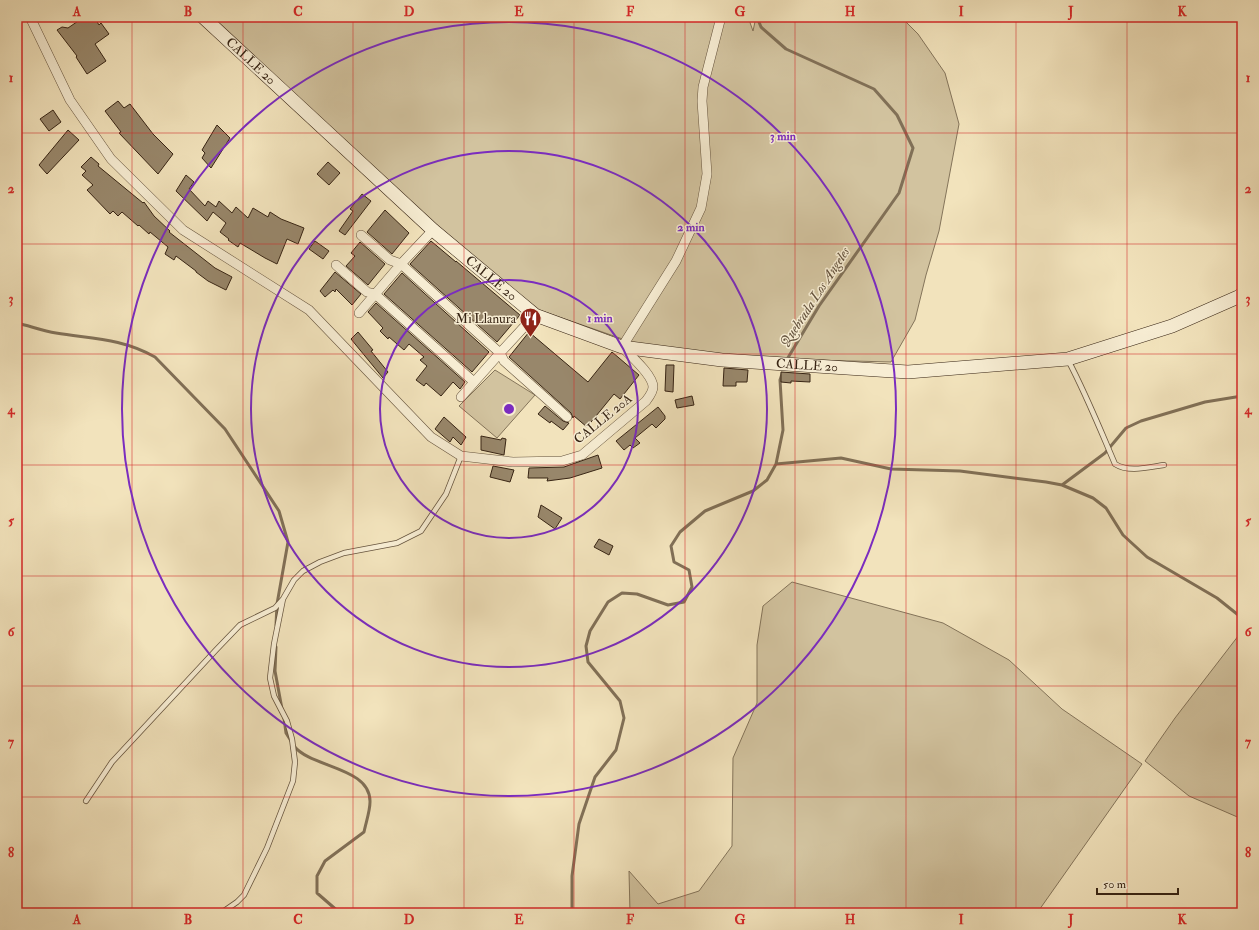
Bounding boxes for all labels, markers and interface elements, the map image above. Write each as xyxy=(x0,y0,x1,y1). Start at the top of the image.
text: A xyxy=(72,4,82,20)
text: B xyxy=(184,4,192,20)
text: C xyxy=(293,4,303,20)
text: D xyxy=(404,4,415,20)
text: E xyxy=(514,4,524,20)
text: F xyxy=(626,4,635,20)
text: G xyxy=(735,4,746,20)
text: H xyxy=(845,4,856,20)
text: I xyxy=(958,4,964,20)
text: J xyxy=(1067,4,1074,21)
text: K xyxy=(1177,4,1187,20)
street label: CALLE 20 xyxy=(222,34,279,88)
text: 1 xyxy=(9,70,14,86)
text: 1 xyxy=(1246,70,1251,86)
text: 3 min xyxy=(770,129,797,144)
text: 2 xyxy=(8,181,15,197)
text: 2 xyxy=(1245,181,1252,197)
text: 2 min xyxy=(677,220,705,235)
water label: Quebrada Los Angeles xyxy=(776,243,855,351)
street label: CALLE 20 xyxy=(462,252,520,304)
text: 3 xyxy=(9,291,14,307)
text: 3 xyxy=(1246,291,1251,307)
restaurant icon: Mi Llanura xyxy=(518,306,544,339)
place label: Mi Llanura xyxy=(456,311,517,327)
text: 1 min xyxy=(587,311,614,326)
street label: CALLE 20 xyxy=(776,356,838,375)
street label: CALLE 20A xyxy=(571,390,636,447)
text: 4 xyxy=(6,402,15,418)
centre of rings xyxy=(502,402,516,416)
text: 4 xyxy=(1243,402,1252,418)
text: 5 xyxy=(8,513,14,529)
text: 5 xyxy=(1245,513,1251,529)
text: 6 xyxy=(8,624,16,640)
text: 6 xyxy=(1245,624,1253,640)
text: 7 xyxy=(8,734,15,750)
text: 7 xyxy=(1245,734,1252,750)
text: 8 xyxy=(8,845,14,861)
text: 8 xyxy=(1245,845,1251,861)
scale bar xyxy=(1097,870,1178,896)
text: 50 m xyxy=(1103,877,1127,892)
text: A xyxy=(72,912,82,928)
text: B xyxy=(184,912,192,928)
text: C xyxy=(293,912,303,928)
text: D xyxy=(404,912,415,928)
text: E xyxy=(514,912,524,928)
text: F xyxy=(626,912,635,928)
text: G xyxy=(735,912,746,928)
text: H xyxy=(845,912,856,928)
text: I xyxy=(958,912,964,928)
text: J xyxy=(1067,912,1074,929)
text: K xyxy=(1177,912,1187,928)

